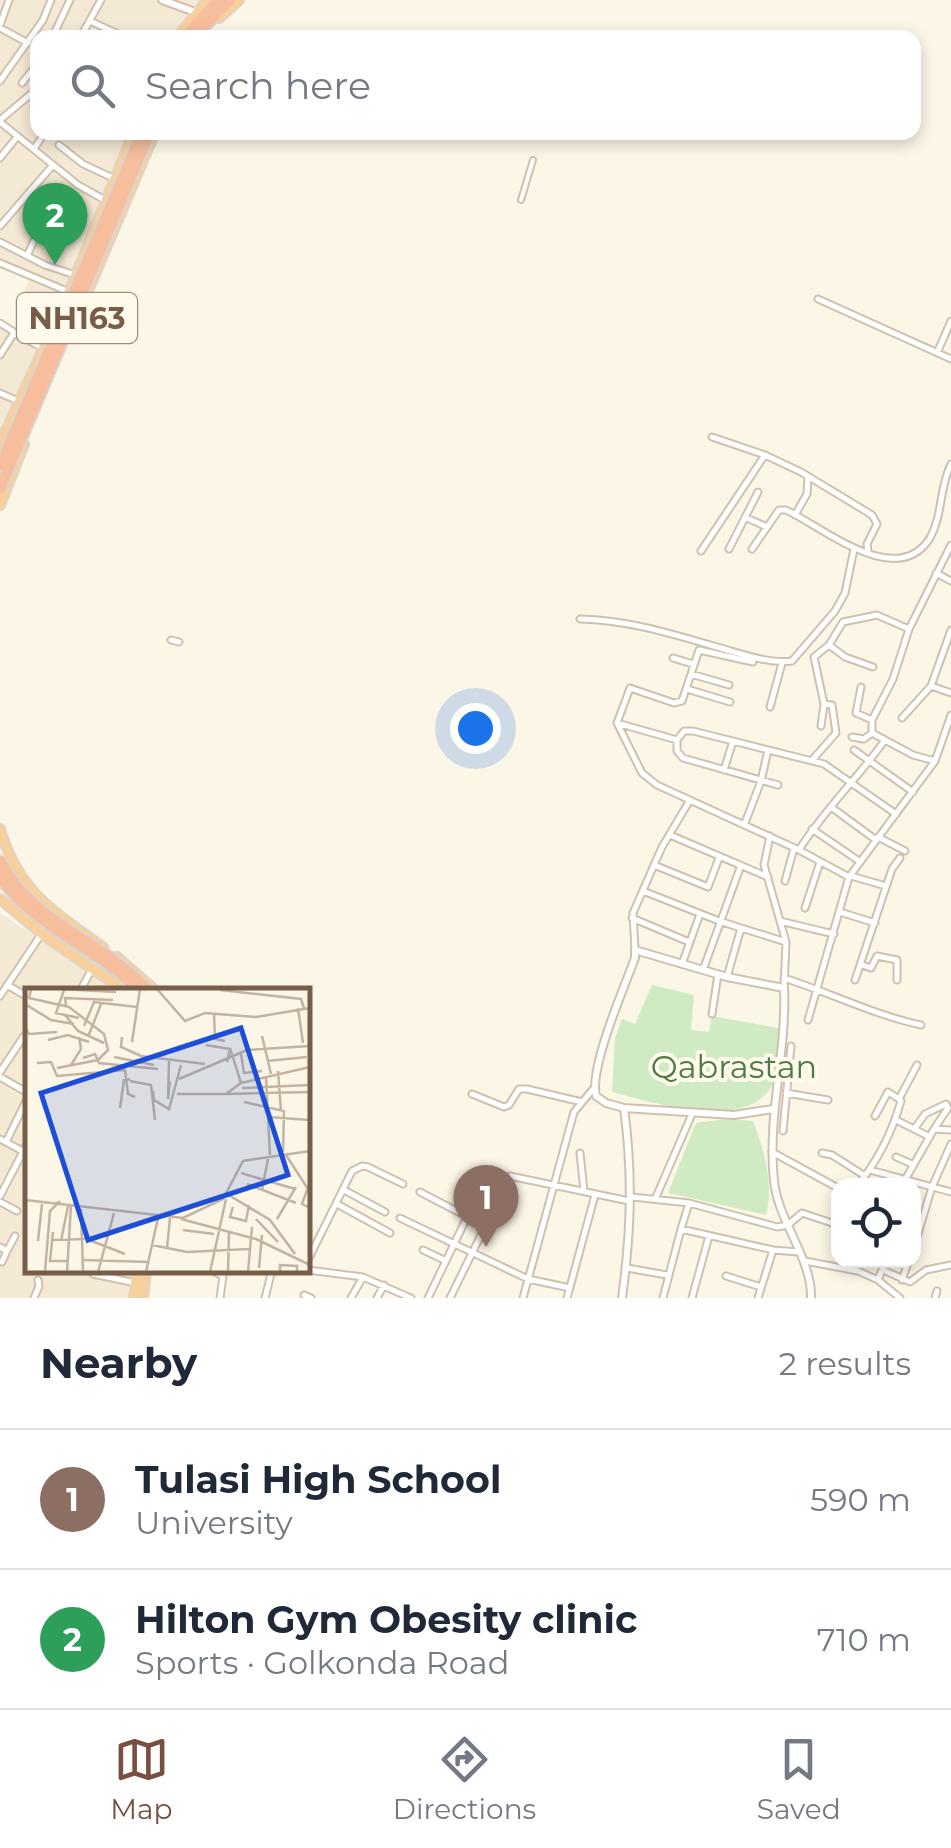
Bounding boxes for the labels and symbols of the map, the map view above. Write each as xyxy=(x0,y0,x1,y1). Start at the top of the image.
pin: 2 xyxy=(22,182,88,265)
road number: NH163 xyxy=(17,293,137,343)
your location xyxy=(450,703,501,754)
inset map xyxy=(25,988,310,1273)
park label: Qabrastan xyxy=(651,1047,817,1086)
pin: 1 xyxy=(454,1164,518,1247)

